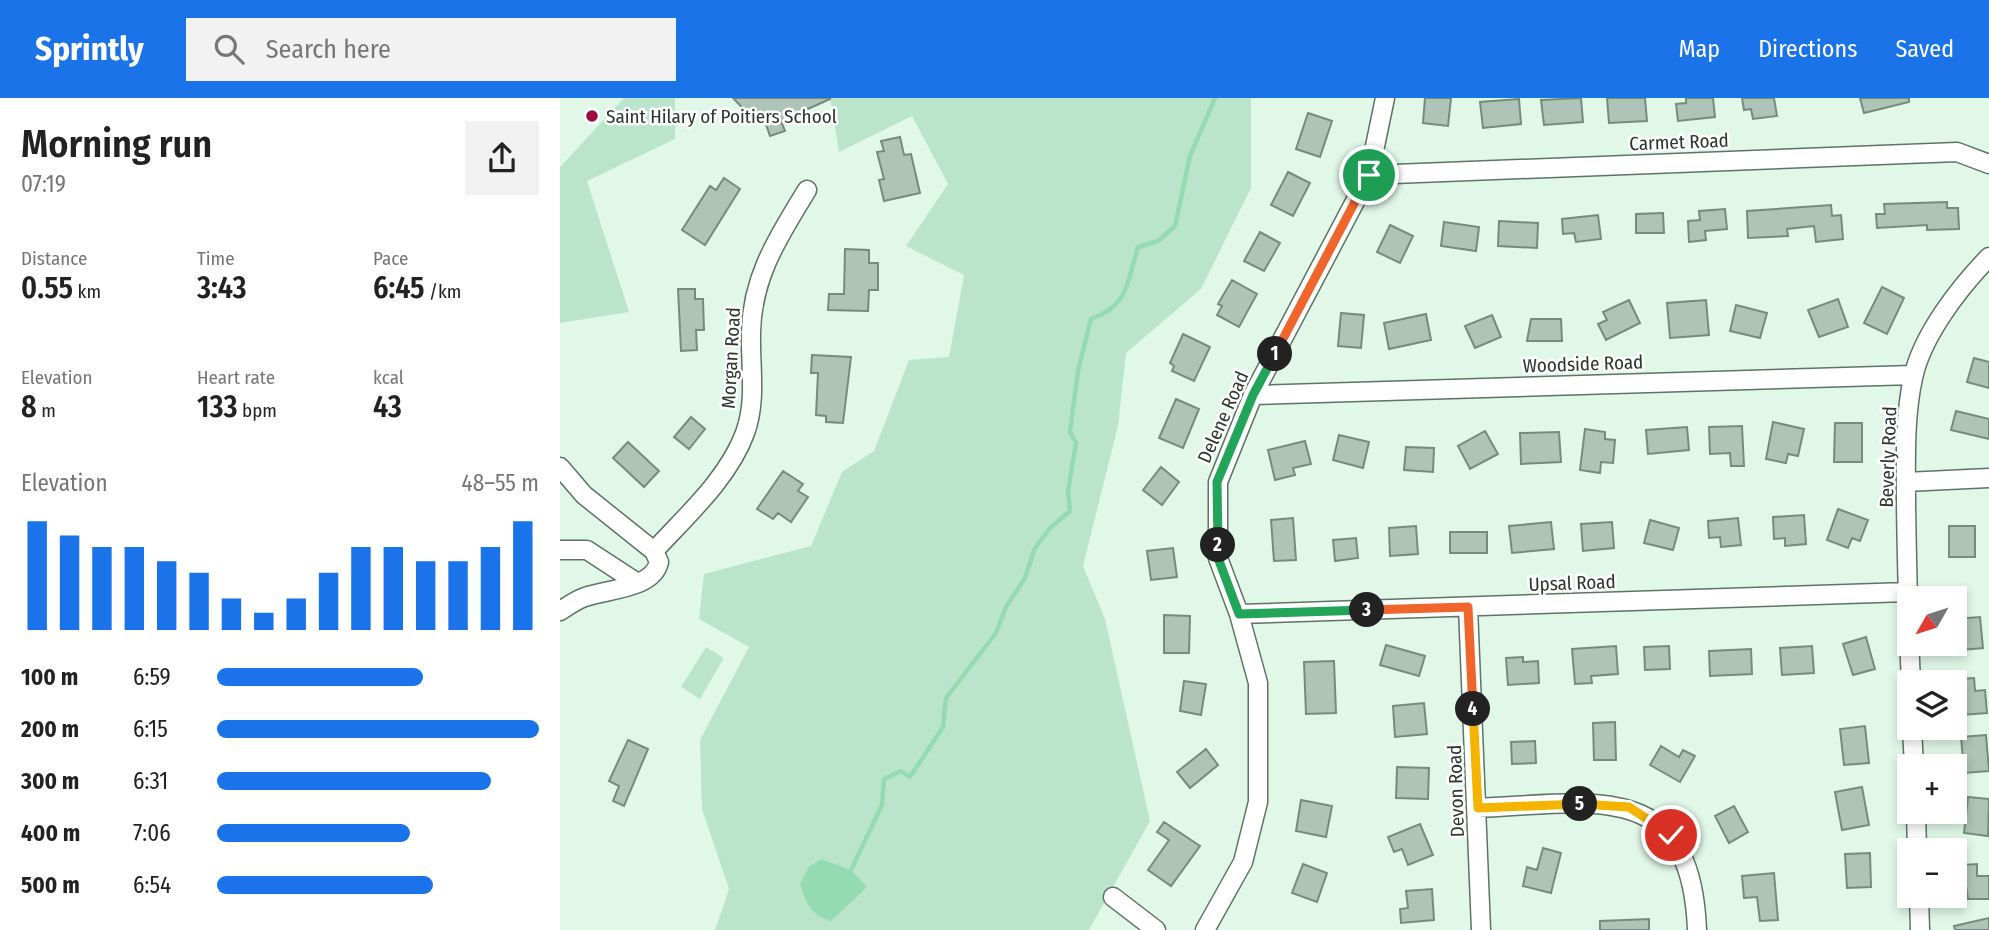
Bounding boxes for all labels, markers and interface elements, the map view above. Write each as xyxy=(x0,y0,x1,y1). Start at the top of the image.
search box xyxy=(186,18,676,81)
text: Sprintly xyxy=(35,29,144,69)
icon: search xyxy=(210,30,248,68)
text: Search here xyxy=(266,34,391,65)
text: Map xyxy=(1679,35,1720,63)
text: Directions xyxy=(1758,35,1857,63)
text: Saved xyxy=(1895,35,1954,63)
place label: Saint Hilary of Poitiers School xyxy=(606,105,837,128)
marker: Saint Hilary of Poitiers School xyxy=(584,108,600,124)
text: Morning run xyxy=(21,121,212,167)
button: share xyxy=(465,121,539,195)
street label: Carmet Road xyxy=(1629,129,1729,155)
pin xyxy=(1339,145,1399,205)
icon: arrive xyxy=(1350,156,1388,194)
text: 07:19 xyxy=(21,170,66,198)
text: Distance xyxy=(21,247,88,270)
text: Time xyxy=(197,247,235,270)
text: Pace xyxy=(373,247,408,270)
text: 0.55 xyxy=(21,270,73,306)
text: 3:43 xyxy=(197,270,247,306)
text: 6:45 xyxy=(373,270,425,306)
text: km xyxy=(73,280,101,303)
text: /km xyxy=(425,280,461,303)
street label: Morgan Road xyxy=(717,307,745,409)
pin: 1 xyxy=(1258,336,1292,372)
text: 1 xyxy=(1270,342,1279,365)
street label: Woodside Road xyxy=(1522,350,1644,378)
text: Elevation xyxy=(21,366,93,389)
text: Heart rate xyxy=(197,366,275,389)
text: kcal xyxy=(373,366,404,389)
street label: Delene Road xyxy=(1193,368,1253,466)
text: 8 xyxy=(21,389,37,425)
text: 133 xyxy=(197,389,238,425)
text: 43 xyxy=(373,389,402,425)
text: m xyxy=(37,399,56,422)
text: bpm xyxy=(238,399,277,422)
street label: Beverly Road xyxy=(1875,406,1901,508)
text: Elevation xyxy=(21,469,108,497)
text: 48–55 m xyxy=(462,469,539,497)
pin: 2 xyxy=(1200,528,1236,562)
text: 2 xyxy=(1213,533,1222,556)
street label: Upsal Road xyxy=(1528,570,1616,596)
north arrow xyxy=(1897,586,1967,656)
map controls xyxy=(1897,586,1967,908)
pin: 3 xyxy=(1350,592,1384,628)
text: 3 xyxy=(1362,598,1371,621)
text: 100 m xyxy=(21,663,78,691)
text: 6:59 xyxy=(133,663,171,691)
button: layers xyxy=(1897,670,1967,740)
pin: 4 xyxy=(1455,692,1490,726)
text: 4 xyxy=(1468,697,1477,720)
text: 200 m xyxy=(21,715,79,743)
text: 6:15 xyxy=(133,715,168,743)
street label: Devon Road xyxy=(1443,744,1469,838)
button: + xyxy=(1897,754,1967,824)
text: 300 m xyxy=(21,767,79,795)
text: 6:31 xyxy=(133,767,168,795)
pin: 5 xyxy=(1562,786,1598,822)
text: 5 xyxy=(1575,792,1584,815)
pin xyxy=(1641,805,1701,865)
icon: check xyxy=(1652,816,1690,854)
text: 400 m xyxy=(21,819,80,847)
text: 7:06 xyxy=(133,819,171,847)
button: − xyxy=(1897,838,1967,908)
text: 500 m xyxy=(21,871,80,899)
text: 6:54 xyxy=(133,871,171,899)

